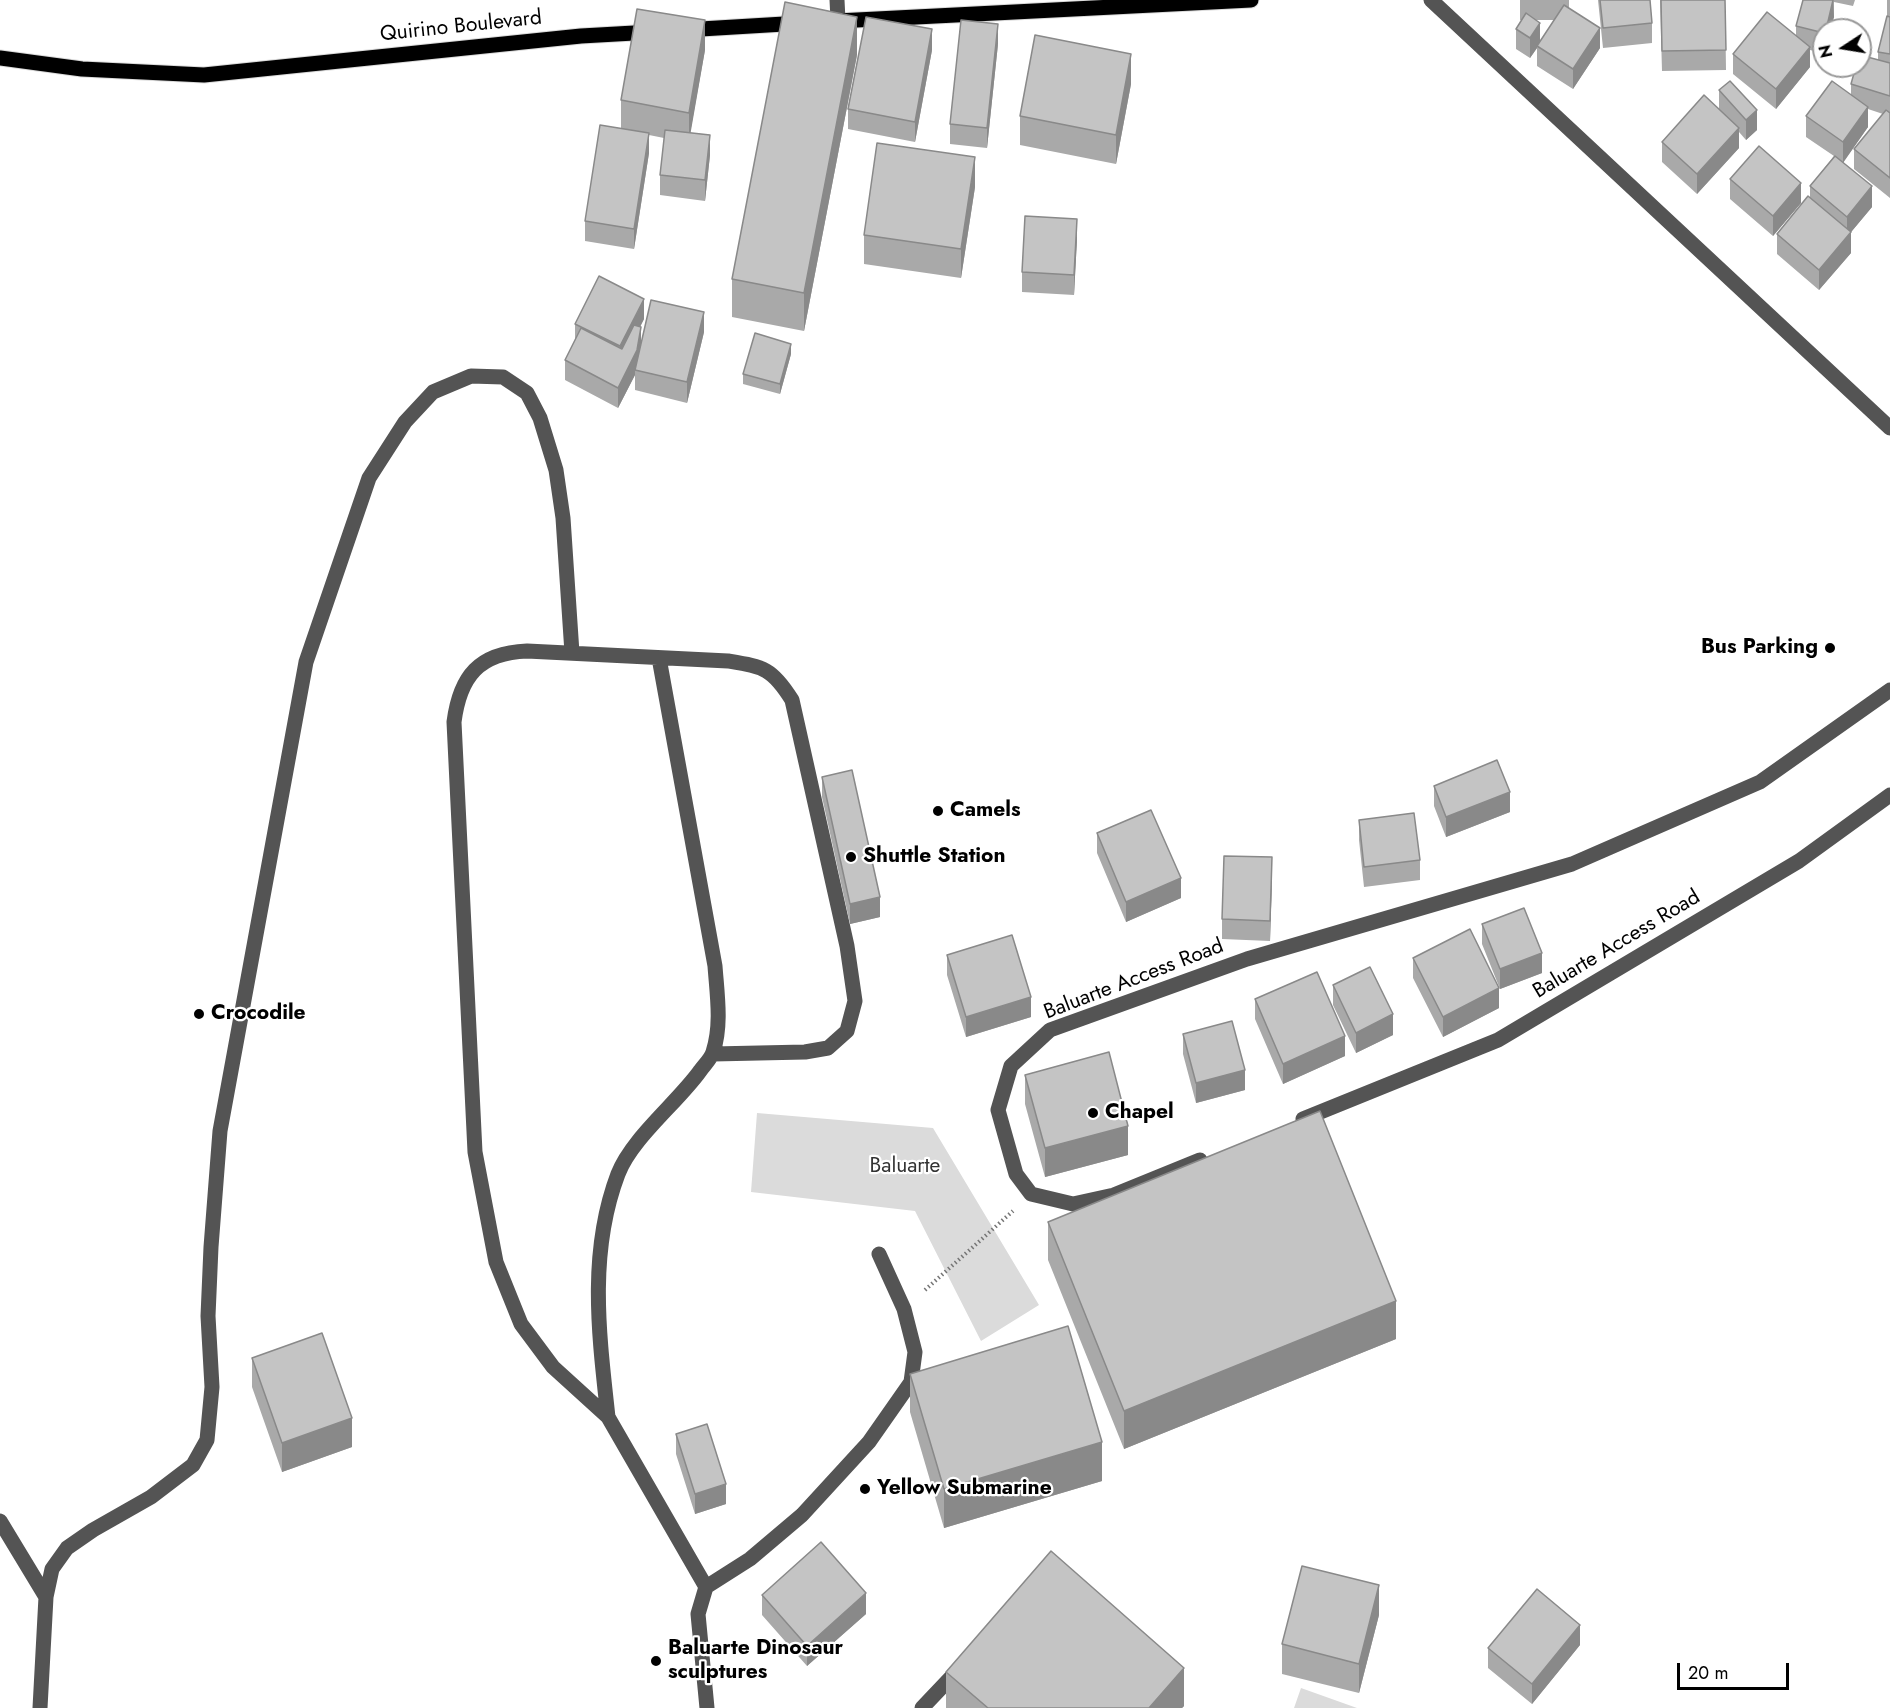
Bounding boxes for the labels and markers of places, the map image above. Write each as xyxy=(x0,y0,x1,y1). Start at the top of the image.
place label: Bus Parking xyxy=(1701,635,1818,661)
marker: Bus Parking xyxy=(1823,641,1837,655)
place label: Camels xyxy=(950,798,1021,824)
marker: Camels xyxy=(931,804,945,818)
place label: Shuttle Station xyxy=(863,844,1006,870)
marker: Shuttle Station xyxy=(844,850,858,864)
place label: Crocodile xyxy=(211,1001,306,1027)
marker: Crocodile xyxy=(192,1007,206,1021)
place label: Chapel xyxy=(1105,1100,1174,1126)
marker: Chapel xyxy=(1086,1106,1100,1120)
place label: Yellow Submarine xyxy=(877,1476,1052,1502)
marker: Yellow Submarine xyxy=(858,1482,872,1496)
place label: Baluarte Dinosaur sculptures xyxy=(668,1636,843,1686)
marker: Baluarte Dinosaur sculptures xyxy=(649,1654,663,1668)

